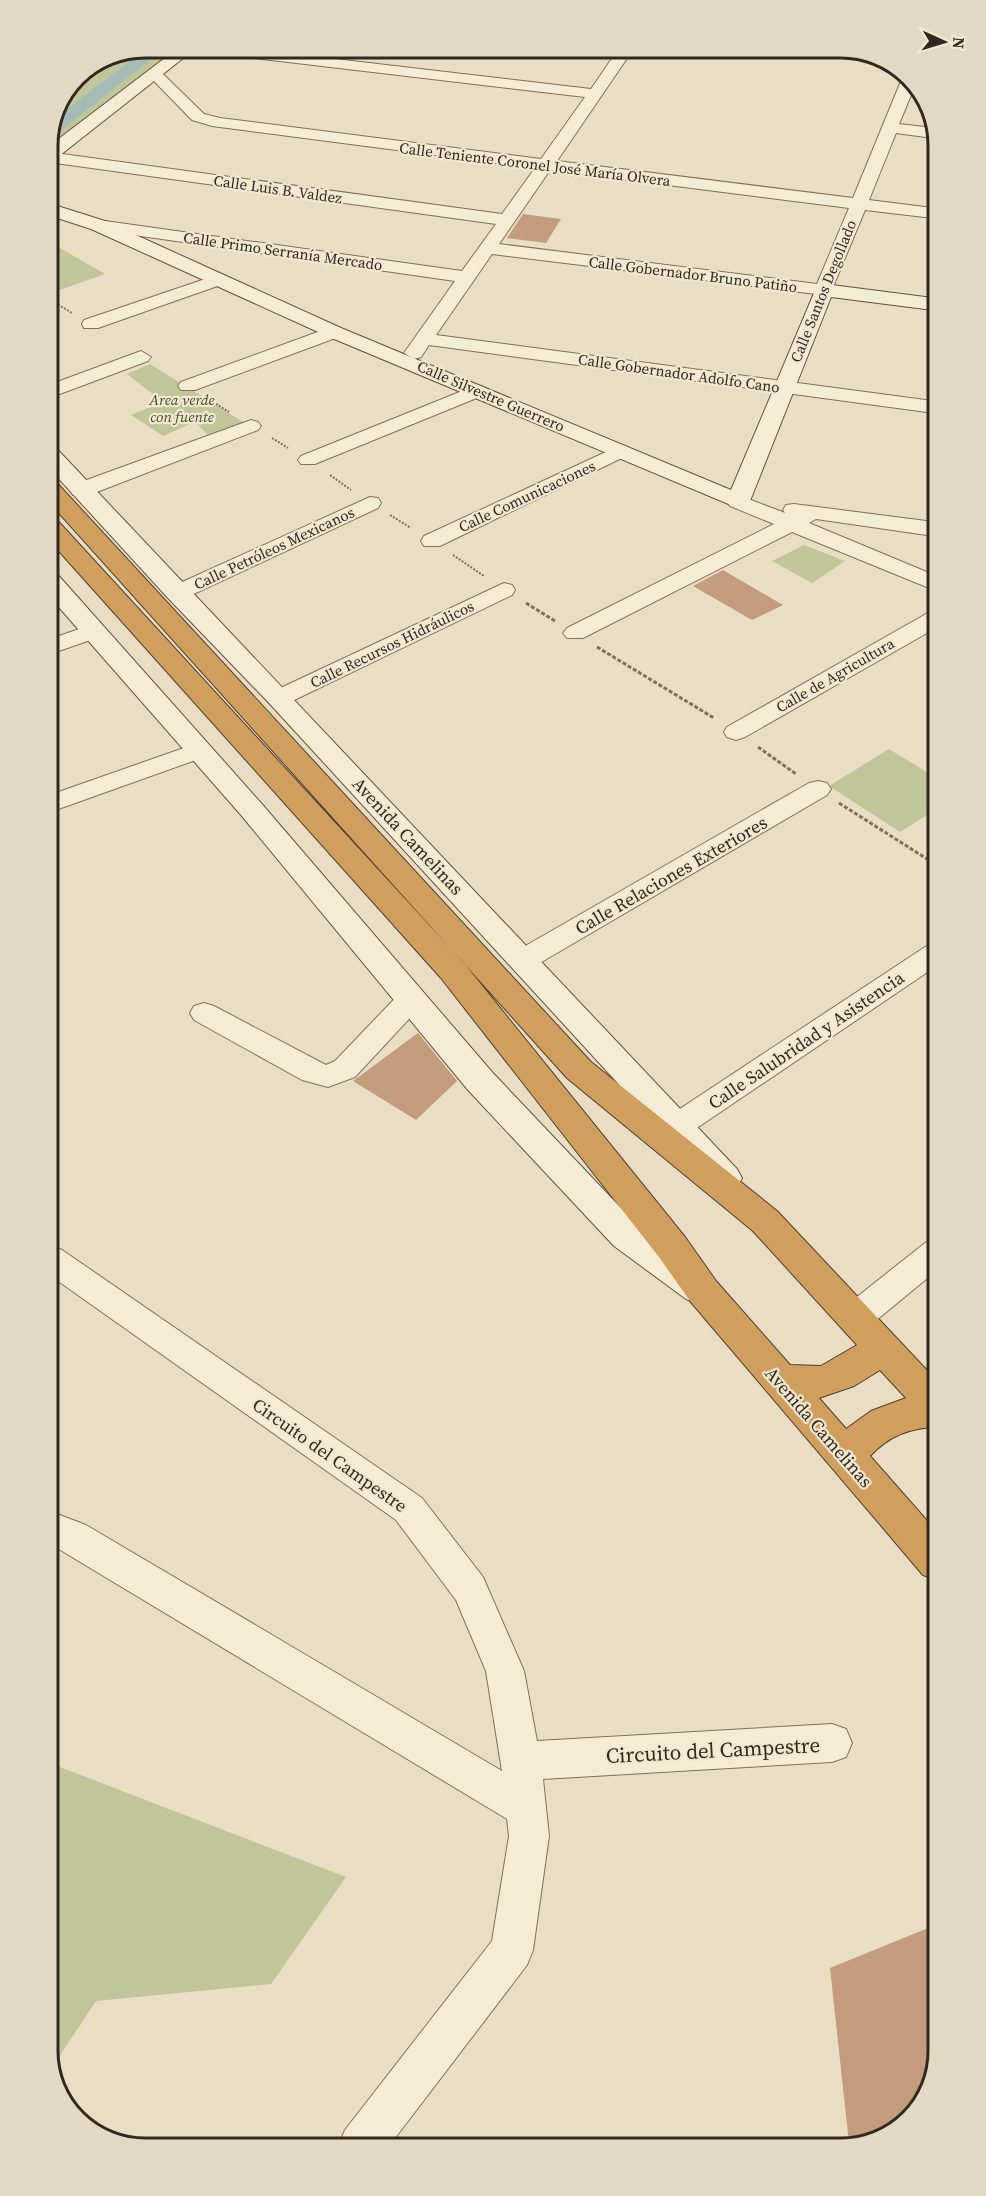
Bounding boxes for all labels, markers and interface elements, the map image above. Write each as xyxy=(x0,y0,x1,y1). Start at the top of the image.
north arrow xyxy=(914,12,974,72)
text: N xyxy=(948,36,970,50)
street label: Calle Teniente Coronel José María Olvera xyxy=(398,137,672,191)
street label: Calle Luis B. Valdez xyxy=(212,170,344,208)
street label: Calle Santos Degollado xyxy=(785,217,861,365)
street label: Calle Primo Serranía Mercado xyxy=(182,227,384,275)
street label: Calle Gobernador Bruno Patiño xyxy=(588,251,798,297)
street label: Calle Gobernador Adolfo Cano xyxy=(577,348,781,398)
street label: Calle Silvestre Guerrero xyxy=(414,355,568,437)
park label: Area verde con fuente xyxy=(148,389,215,427)
street label: Calle Comunicaciones xyxy=(455,455,599,537)
street label: Calle Petróleos Mexicanos xyxy=(190,502,358,594)
street label: Calle Recursos Hidráulicos xyxy=(307,595,477,693)
street label: Calle de Agricultura xyxy=(772,632,898,717)
street label: Avenida Camelinas xyxy=(347,772,469,900)
street label: Calle Relaciones Exteriores xyxy=(570,810,772,940)
street label: Calle Salubridad y Asistencia xyxy=(703,965,910,1115)
street label: Avenida Camelinas xyxy=(759,1361,879,1493)
street label: Circuito del Campestre xyxy=(248,1392,412,1518)
street label: Circuito del Campestre xyxy=(605,1730,821,1770)

